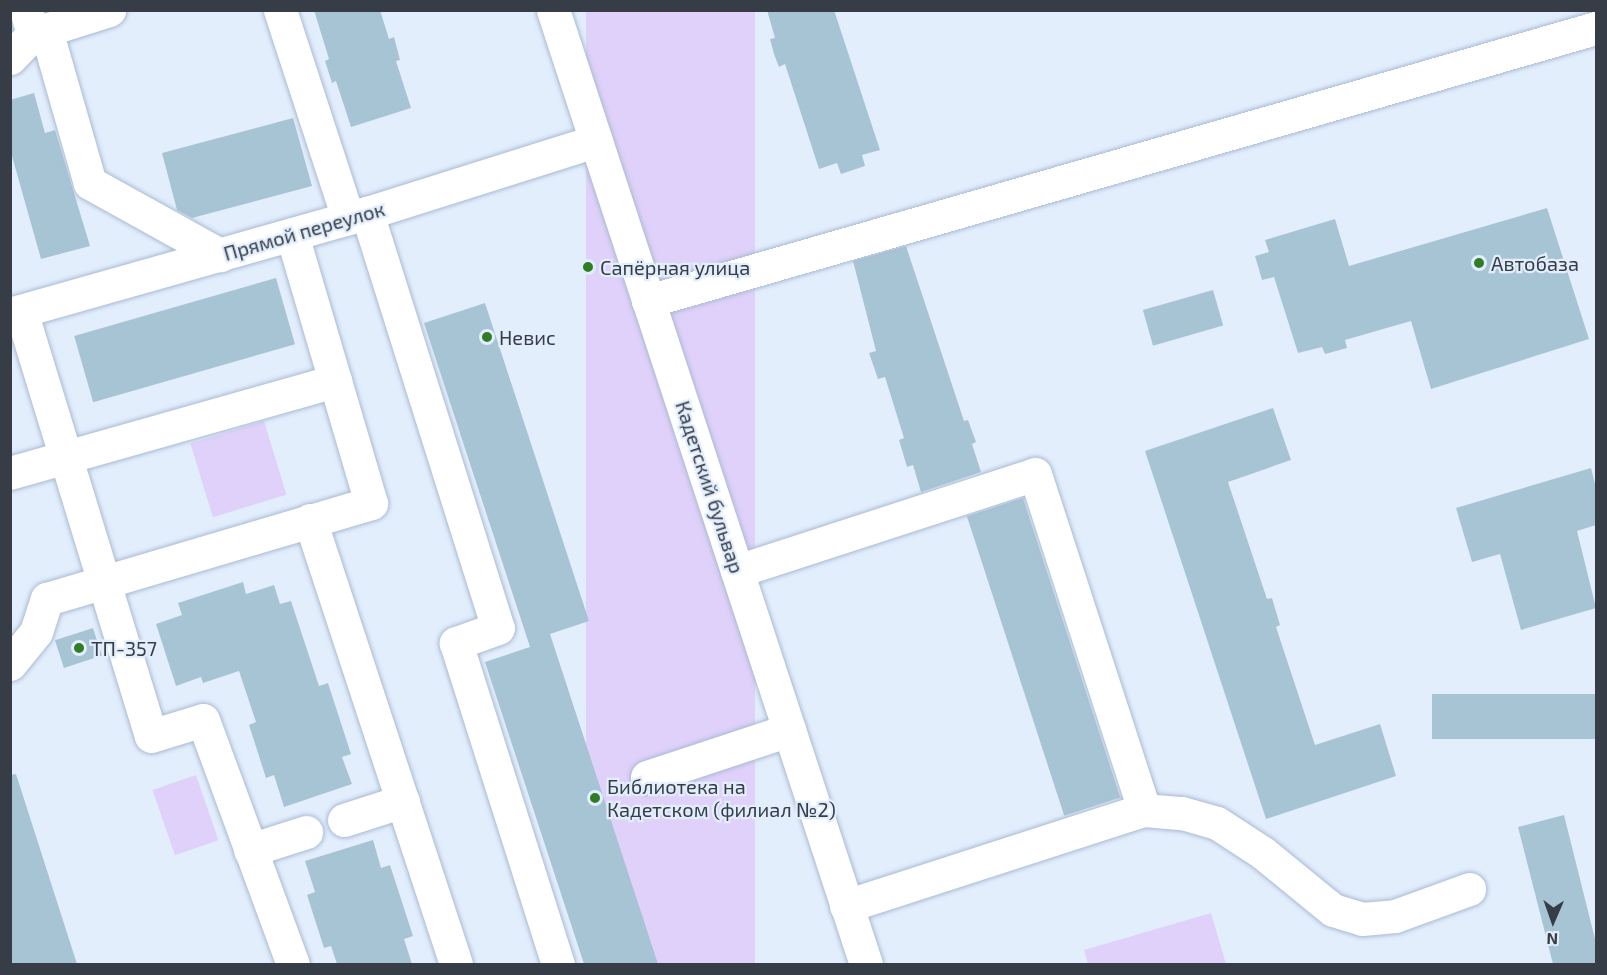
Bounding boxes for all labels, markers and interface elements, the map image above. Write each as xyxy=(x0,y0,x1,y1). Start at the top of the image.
street label: Прямой переулок xyxy=(221,197,387,265)
place label: Автобаза xyxy=(1491,251,1579,275)
place label: Сапёрная улица xyxy=(600,255,750,279)
marker: Автобаза xyxy=(1472,256,1486,270)
marker: Сапёрная улица xyxy=(581,260,595,274)
place label: Невис xyxy=(499,325,556,349)
marker: Невис xyxy=(480,330,494,344)
street label: Кадетский бульвар xyxy=(671,398,749,576)
place label: ТП-357 xyxy=(91,636,157,660)
marker: ТП-357 xyxy=(72,641,86,655)
place label: Библиотека на Кадетском (филиал №2) xyxy=(607,774,836,821)
marker: Библиотека на Кадетском (филиал №2) xyxy=(588,791,602,805)
north arrow xyxy=(1523,891,1583,951)
text: N xyxy=(1546,930,1558,949)

